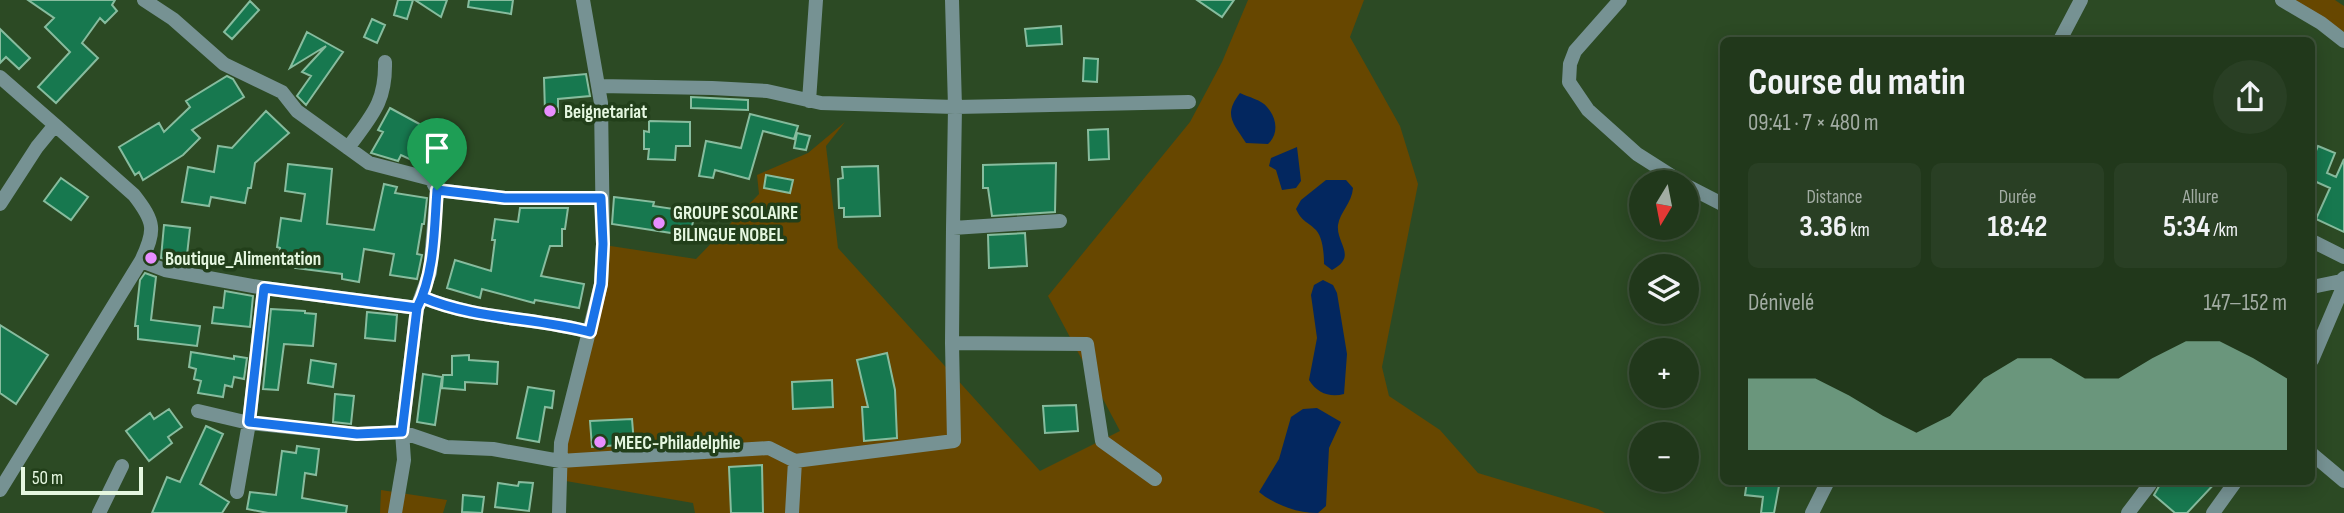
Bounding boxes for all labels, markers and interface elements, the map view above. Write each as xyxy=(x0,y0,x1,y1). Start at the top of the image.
text: Course du matin xyxy=(1748,60,1966,105)
button: share xyxy=(2213,60,2287,134)
place label: Beignetariat xyxy=(564,101,647,124)
marker: Beignetariat xyxy=(542,103,558,119)
text: 09:41 · 7 × 480 m xyxy=(1748,109,1879,137)
pin xyxy=(407,118,467,190)
icon: arrive xyxy=(418,129,456,167)
north arrow xyxy=(1629,170,1699,240)
map controls xyxy=(1629,170,1699,492)
text: Distance xyxy=(1806,186,1863,209)
text: Durée xyxy=(1999,186,2036,209)
text: Allure xyxy=(2182,186,2219,209)
place label: GROUPE SCOLAIRE BILINGUE NOBEL xyxy=(673,202,798,247)
text: 3.36 xyxy=(1799,209,1847,245)
text: 18:42 xyxy=(1988,209,2047,245)
text: 5:34 xyxy=(2163,209,2210,245)
marker: GROUPE SCOLAIRE BILINGUE NOBEL xyxy=(651,215,667,231)
text: km xyxy=(1847,219,1870,242)
text: /km xyxy=(2210,219,2238,242)
place label: Boutique_Alimentation xyxy=(165,248,321,271)
marker: Boutique_Alimentation xyxy=(143,250,159,266)
button: layers xyxy=(1629,254,1699,324)
text: Dénivelé xyxy=(1748,289,1814,317)
text: 147–152 m xyxy=(2203,289,2287,317)
button: + xyxy=(1629,338,1699,408)
button: − xyxy=(1629,422,1699,492)
place label: MEEC-Philadelphie xyxy=(614,432,741,455)
marker: MEEC-Philadelphie xyxy=(592,434,608,450)
scale bar xyxy=(21,464,144,496)
text: 50 m xyxy=(32,467,63,490)

